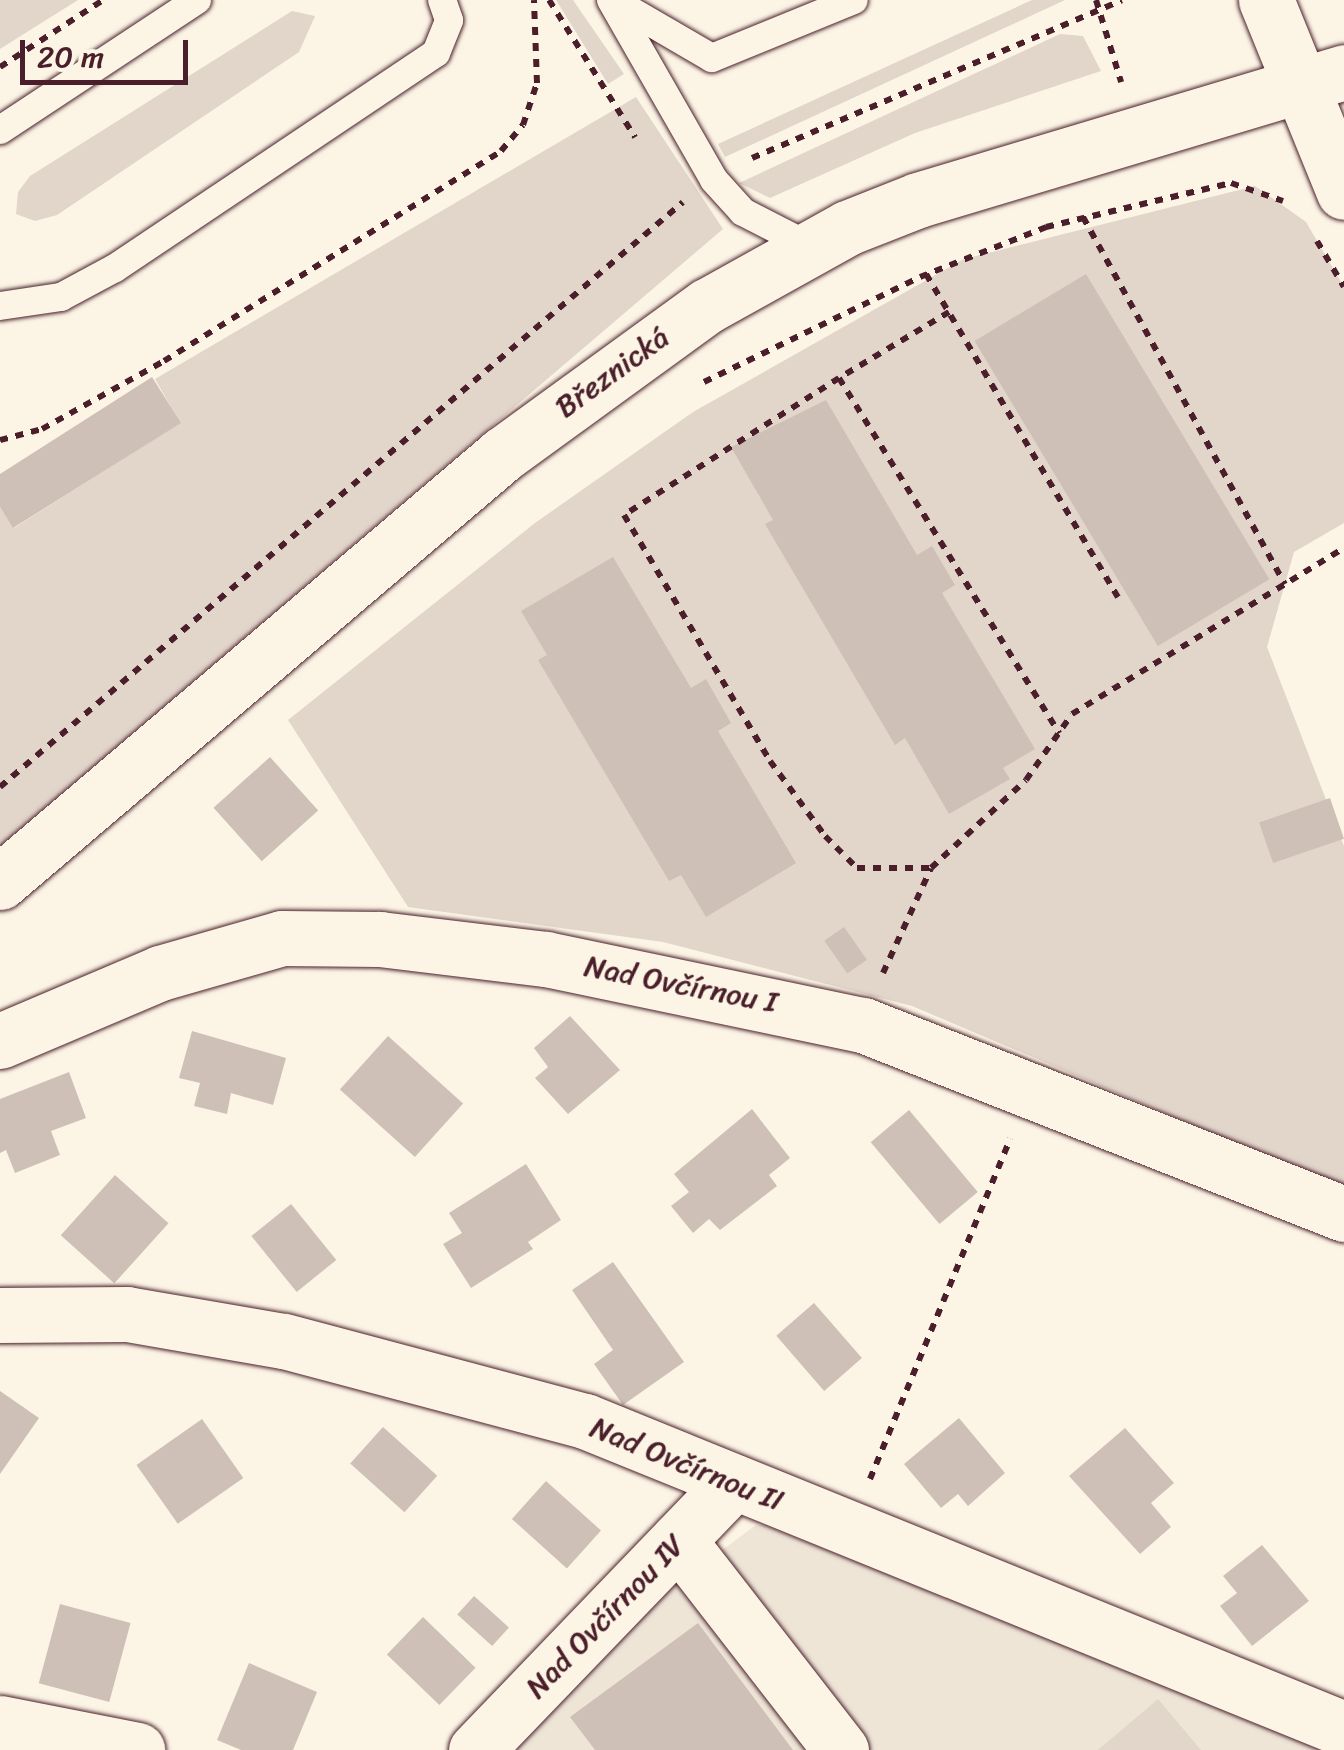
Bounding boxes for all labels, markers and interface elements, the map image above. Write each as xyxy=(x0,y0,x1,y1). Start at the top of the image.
scale bar xyxy=(25,20,192,82)
text: 20 m xyxy=(37,30,104,84)
street label: Březnická xyxy=(548,319,676,425)
street label: Nad Ovčírnou I xyxy=(582,948,780,1020)
street label: Nad Ovčírnou II xyxy=(585,1409,789,1519)
street label: Nad Ovčírnou IV xyxy=(518,1527,692,1705)

